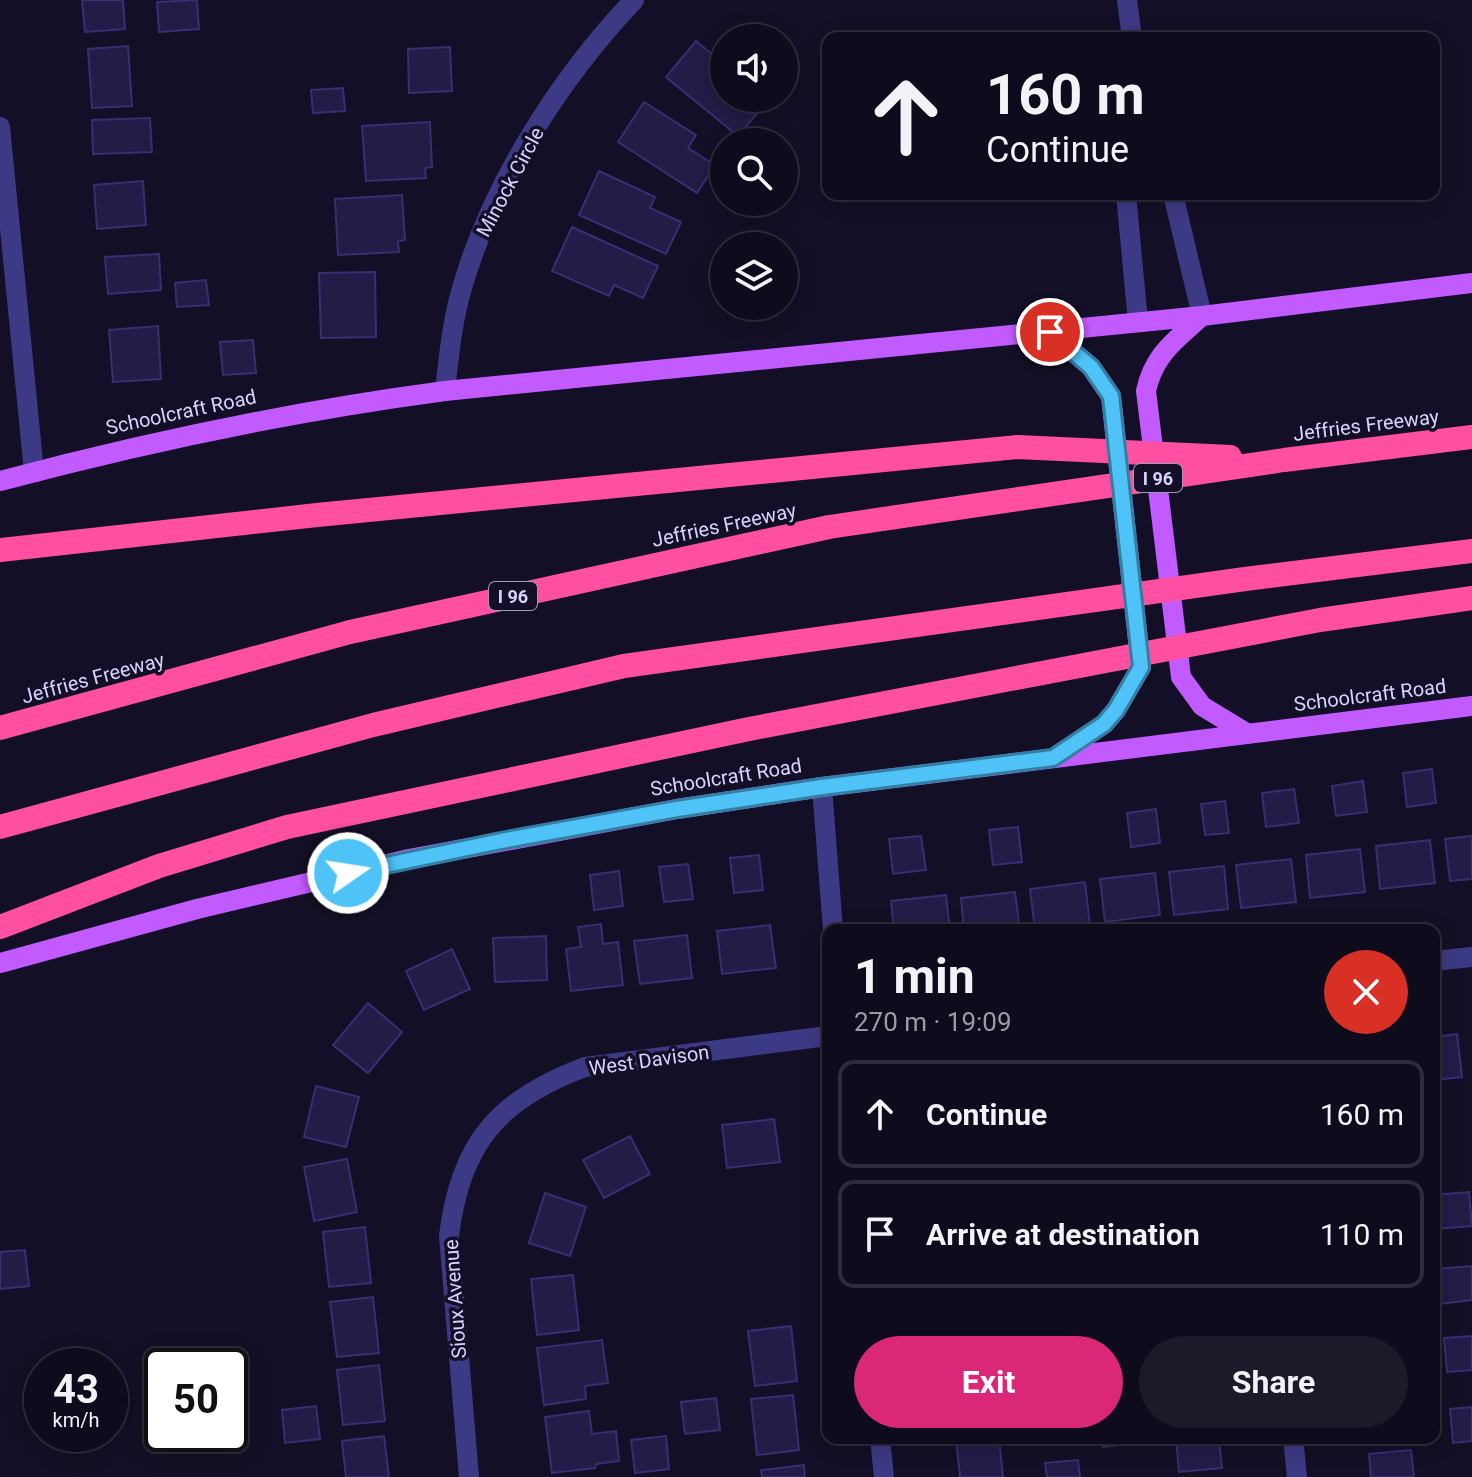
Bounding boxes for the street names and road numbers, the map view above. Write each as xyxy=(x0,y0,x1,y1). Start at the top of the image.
street label: Minock Circle xyxy=(471,123,549,241)
street label: Schoolcraft Road xyxy=(104,384,258,440)
street label: Jeffries Freeway xyxy=(1292,404,1441,446)
road number: I 96 xyxy=(1134,464,1182,492)
street label: Jeffries Freeway xyxy=(650,498,799,552)
road number: I 96 xyxy=(489,582,537,610)
street label: Jeffries Freeway xyxy=(19,647,168,709)
street label: Schoolcraft Road xyxy=(1293,674,1447,716)
street label: Schoolcraft Road xyxy=(649,753,803,801)
street label: West Davison xyxy=(587,1040,711,1080)
street label: Sioux Avenue xyxy=(439,1239,471,1359)

